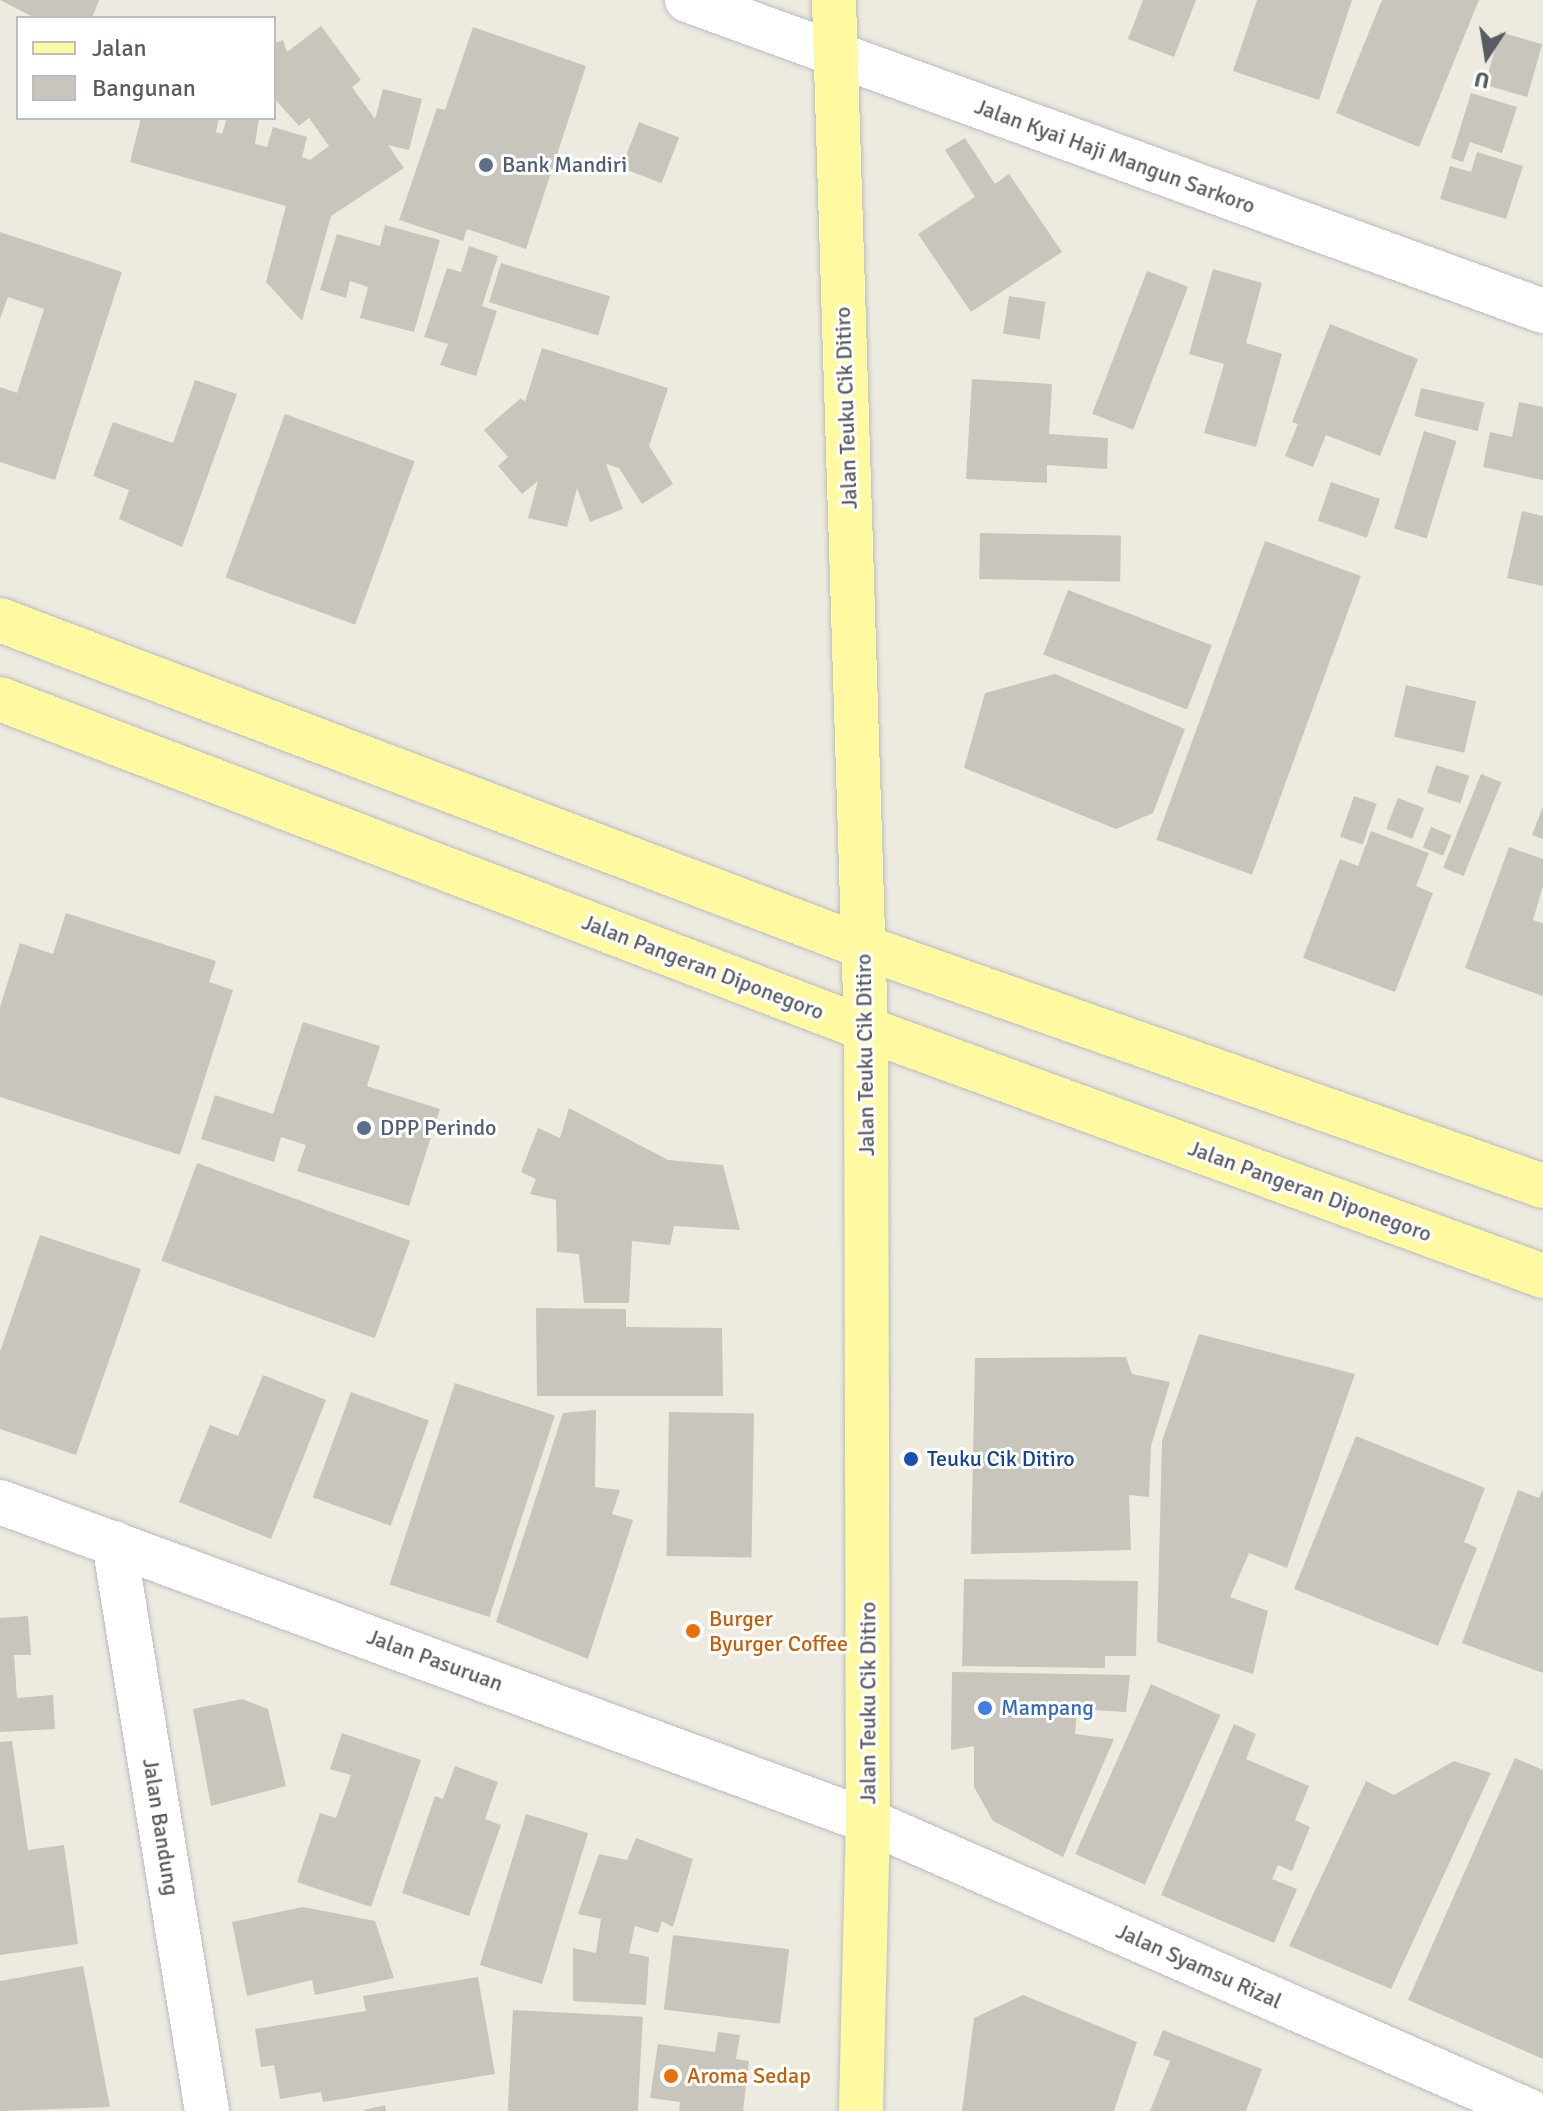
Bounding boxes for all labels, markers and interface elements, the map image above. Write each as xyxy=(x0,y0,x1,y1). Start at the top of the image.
legend xyxy=(16,16,276,120)
north arrow xyxy=(1447,16,1527,96)
text: Jalan xyxy=(92,33,147,63)
text: U xyxy=(1472,65,1492,95)
text: Bangunan xyxy=(92,73,196,103)
street label: Jalan Kyai Haji Mangun Sarkoro xyxy=(971,93,1259,219)
place label: Bank Mandiri xyxy=(502,152,627,178)
marker: Bank Mandiri xyxy=(477,156,495,174)
street label: Jalan Teuku Cik Ditiro xyxy=(829,306,863,510)
street label: Jalan Pangeran Diponegoro xyxy=(578,909,828,1025)
street label: Jalan Teuku Cik Ditiro xyxy=(850,953,880,1157)
place label: DPP Perindo xyxy=(380,1115,496,1141)
marker: DPP Perindo xyxy=(355,1119,373,1137)
street label: Jalan Pangeran Diponegoro xyxy=(1185,1135,1435,1247)
place label: Teuku Cik Ditiro xyxy=(927,1446,1075,1472)
marker: Teuku Cik Ditiro xyxy=(902,1450,920,1468)
street label: Jalan Teuku Cik Ditiro xyxy=(855,1602,881,1804)
place label: Burger Byurger Coffee xyxy=(709,1605,848,1656)
marker: Burger Byurger Coffee xyxy=(684,1622,702,1640)
street label: Jalan Pasuruan xyxy=(363,1623,507,1697)
place label: Mampang xyxy=(1001,1695,1094,1721)
marker: Mampang xyxy=(976,1699,994,1717)
street label: Jalan Bandung xyxy=(137,1756,185,1898)
street label: Jalan Syamsu Rizal xyxy=(1112,1918,1286,2014)
place label: Aroma Sedap xyxy=(687,2063,811,2089)
marker: Aroma Sedap xyxy=(662,2067,680,2085)

